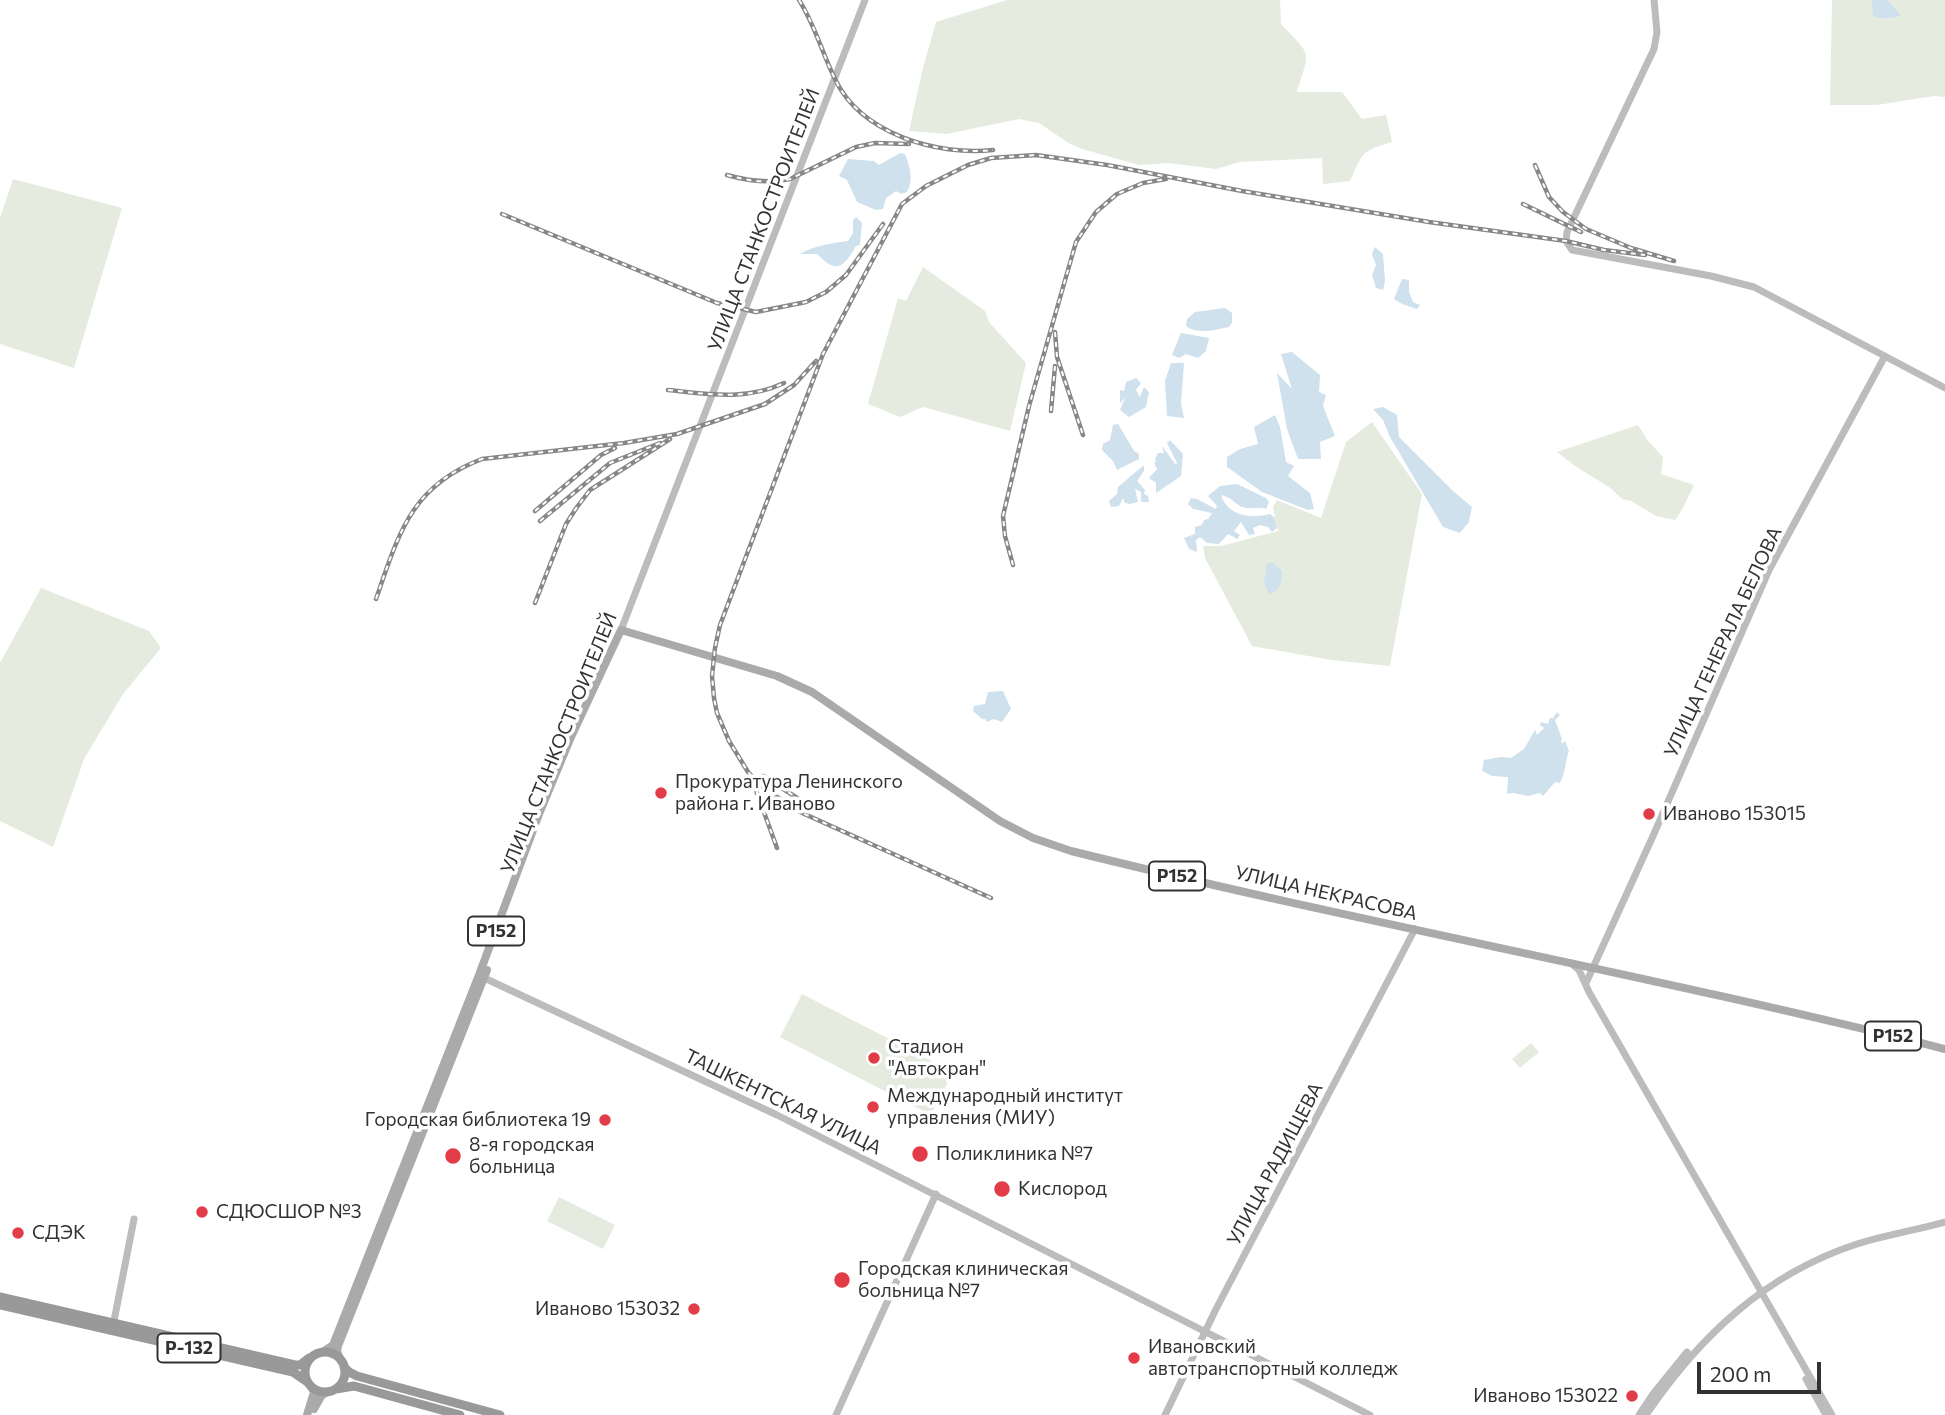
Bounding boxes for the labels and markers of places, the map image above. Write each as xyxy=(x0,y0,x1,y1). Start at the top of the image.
place label: Прокуратура Ленинского района г. Иваново xyxy=(675,771,903,815)
marker: Прокуратура Ленинского района г. Иваново xyxy=(653,785,669,801)
place label: Иваново 153015 xyxy=(1663,803,1806,825)
marker: Иваново 153015 xyxy=(1641,806,1657,822)
place label: Стадион "Автокран" xyxy=(888,1036,986,1080)
marker: Стадион "Автокран" xyxy=(866,1050,882,1066)
place label: Международный институт управления (МИУ) xyxy=(887,1085,1123,1129)
marker: Международный институт управления (МИУ) xyxy=(865,1099,881,1115)
place label: Городская библиотека 19 xyxy=(365,1109,591,1131)
marker: Городская библиотека 19 xyxy=(597,1112,613,1128)
place label: 8-я городская больница xyxy=(469,1134,595,1178)
place label: Поликлиника №7 xyxy=(936,1143,1093,1165)
marker: Поликлиника №7 xyxy=(910,1144,930,1164)
marker: 8-я городская больница xyxy=(443,1146,463,1166)
place label: Кислород xyxy=(1018,1178,1107,1200)
marker: Кислород xyxy=(992,1179,1012,1199)
place label: СДЮСШОР №3 xyxy=(216,1201,362,1223)
marker: СДЮСШОР №3 xyxy=(194,1204,210,1220)
place label: СДЭК xyxy=(32,1222,86,1244)
marker: СДЭК xyxy=(10,1225,26,1241)
place label: Городская клиническая больница №7 xyxy=(858,1258,1068,1302)
marker: Городская клиническая больница №7 xyxy=(832,1270,852,1290)
place label: Иваново 153032 xyxy=(535,1298,680,1320)
marker: Иваново 153032 xyxy=(686,1301,702,1317)
place label: Ивановский автотранспортный колледж xyxy=(1148,1336,1398,1380)
marker: Ивановский автотранспортный колледж xyxy=(1126,1350,1142,1366)
place label: Иваново 153022 xyxy=(1473,1385,1618,1407)
marker: Иваново 153022 xyxy=(1624,1388,1640,1404)

